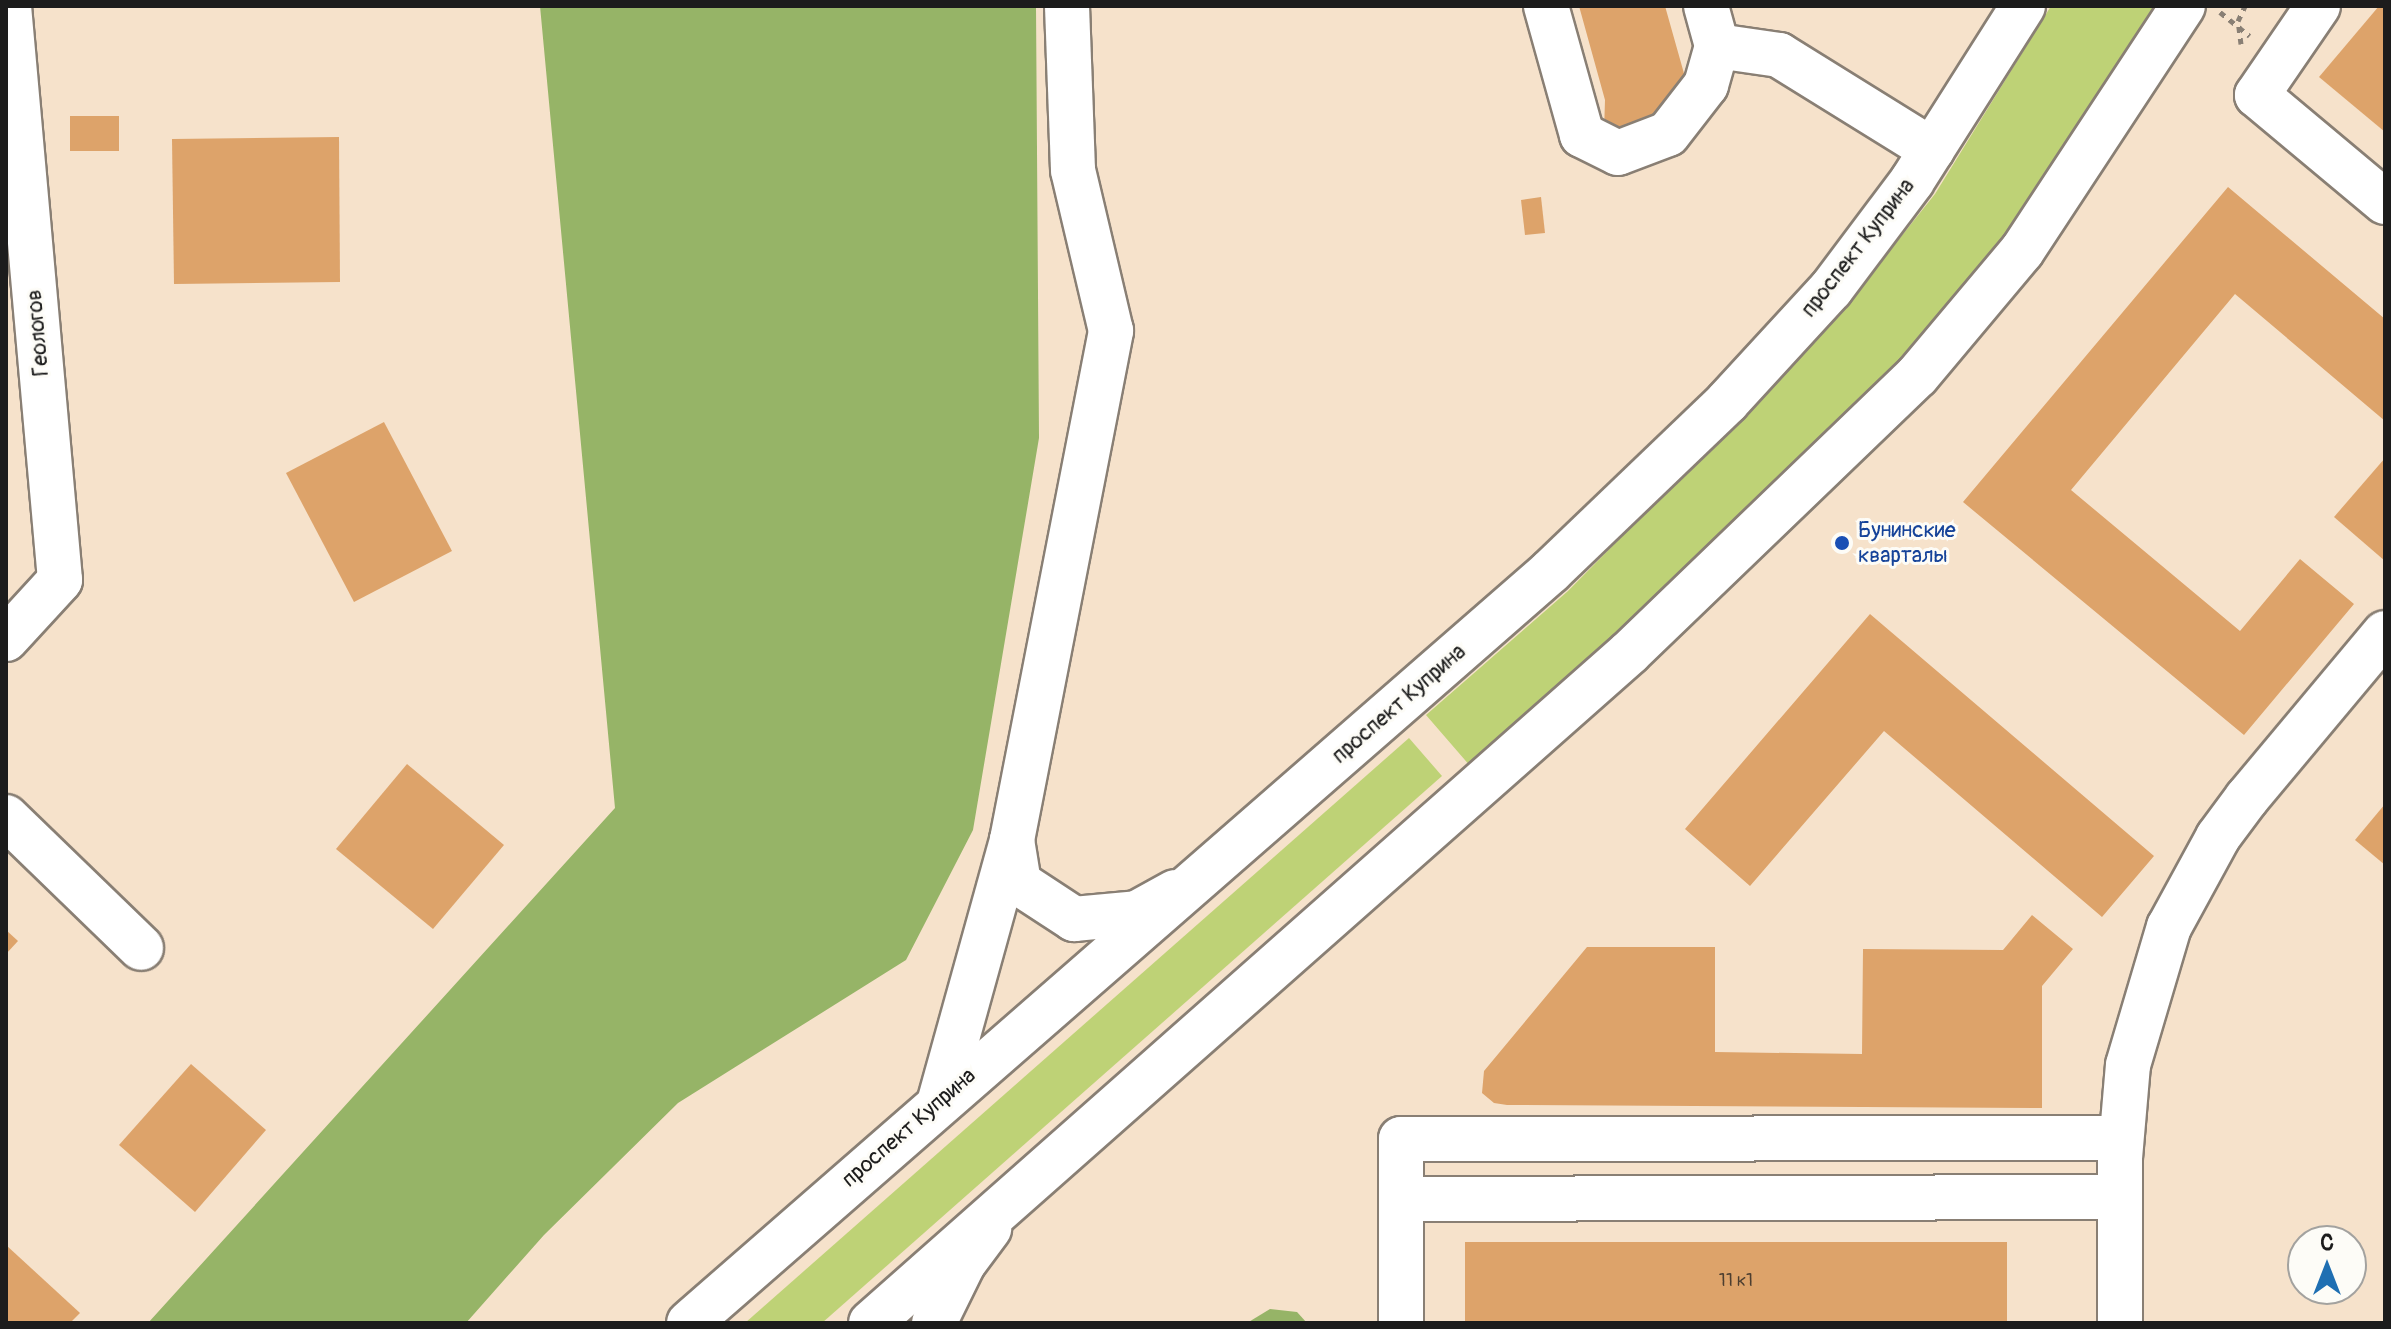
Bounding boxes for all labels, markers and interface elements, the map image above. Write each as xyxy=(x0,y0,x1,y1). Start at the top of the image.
street label: проспект Куприна xyxy=(1796,174,1920,322)
street label: Геологов xyxy=(21,289,55,377)
place label: Бунинские кварталы xyxy=(1858,517,1956,568)
marker: Бунинские кварталы xyxy=(1833,534,1851,552)
street label: проспект Куприна xyxy=(1327,639,1471,769)
street label: проспект Куприна xyxy=(837,1063,981,1193)
north arrow xyxy=(2287,1225,2367,1305)
text: С xyxy=(2320,1229,2334,1257)
house number: 11 к1 xyxy=(1719,1270,1753,1292)

